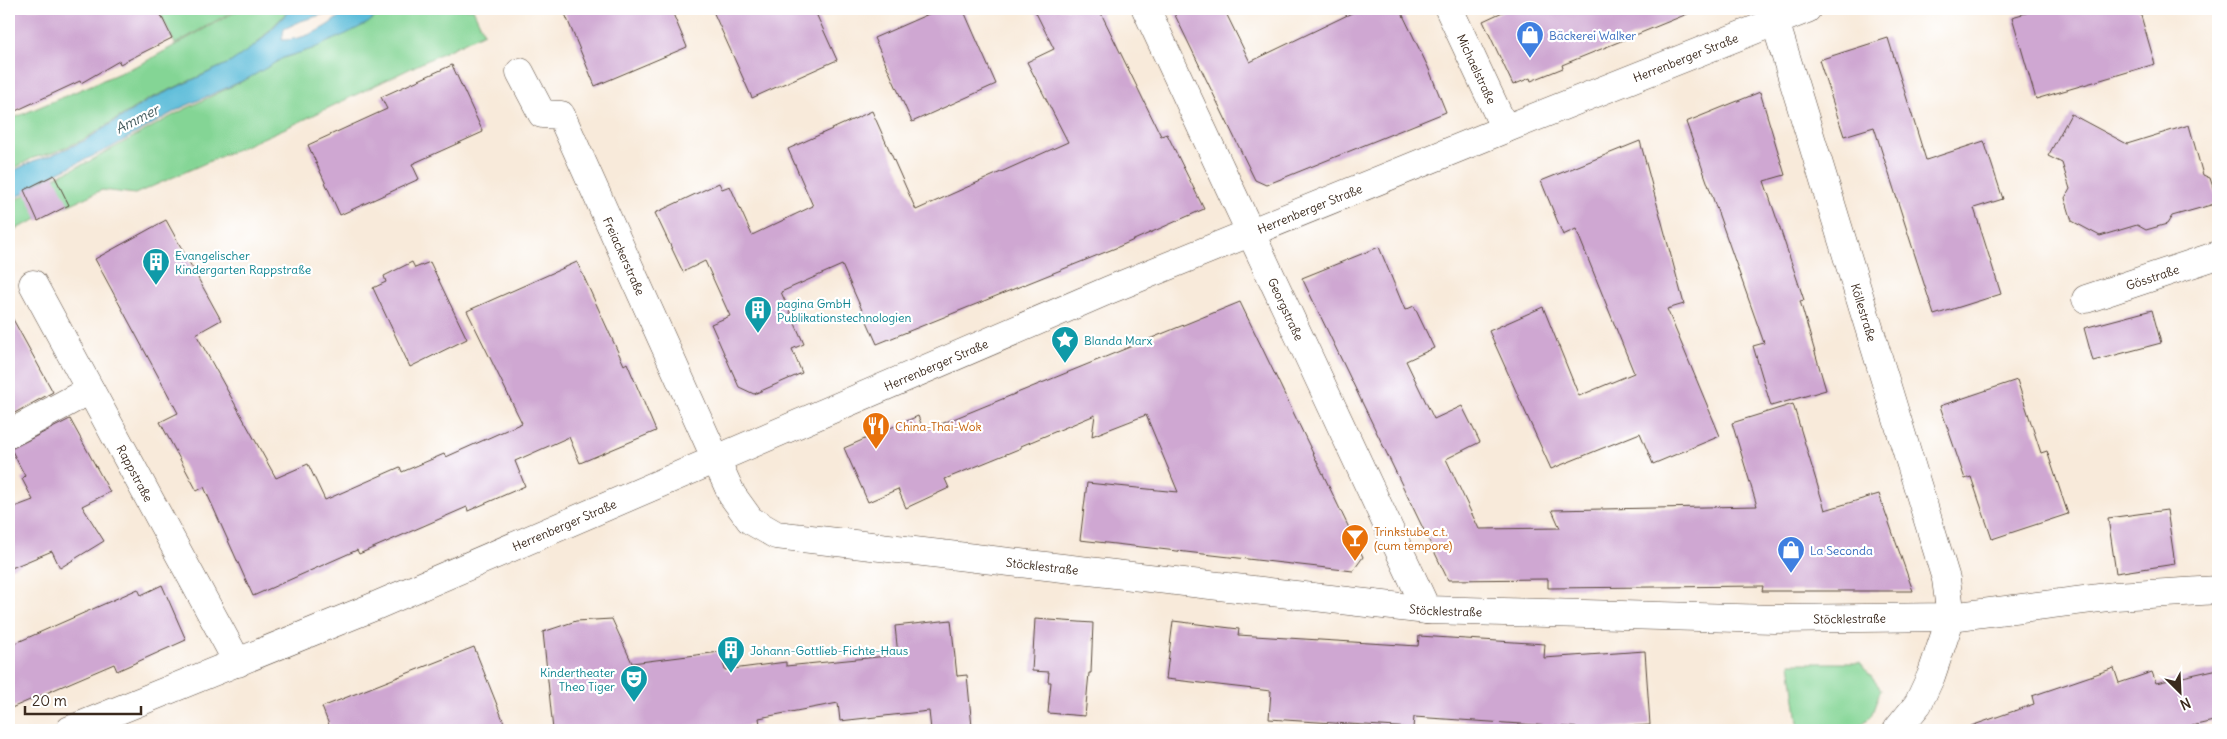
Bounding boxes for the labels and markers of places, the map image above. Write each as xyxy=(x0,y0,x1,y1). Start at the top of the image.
shop icon: Bäckerei Walker xyxy=(1515,20,1545,59)
place label: Bäckerei Walker xyxy=(1549,28,1636,43)
building icon: Evangelischer Kindergarten Rappstraße xyxy=(141,247,171,286)
place label: Evangelischer Kindergarten Rappstraße xyxy=(175,248,311,277)
building icon: pagina GmbH Publikationstechnologien xyxy=(743,295,773,334)
place label: pagina GmbH Publikationstechnologien xyxy=(777,296,911,325)
place icon: Blanda Marx xyxy=(1050,325,1080,364)
place label: Blanda Marx xyxy=(1084,333,1153,348)
restaurant icon: China-Thai-Wok xyxy=(861,411,891,450)
place label: China-Thai-Wok xyxy=(895,419,982,434)
bar icon: Trinkstube c.t. (cum tempore) xyxy=(1340,523,1370,562)
place label: Trinkstube c.t. (cum tempore) xyxy=(1374,524,1453,553)
shop icon: La Seconda xyxy=(1776,535,1806,574)
place label: La Seconda xyxy=(1810,543,1873,558)
building icon: Johann-Gottlieb-Fichte-Haus xyxy=(716,635,746,674)
place label: Johann-Gottlieb-Fichte-Haus xyxy=(750,643,908,658)
theatre icon: Kindertheater Theo Tiger xyxy=(619,664,649,703)
place label: Kindertheater Theo Tiger xyxy=(540,665,615,694)

